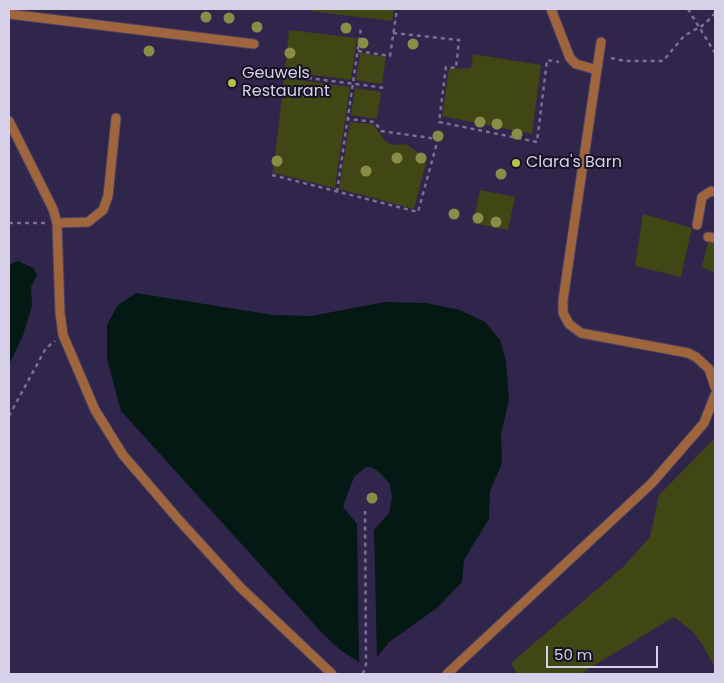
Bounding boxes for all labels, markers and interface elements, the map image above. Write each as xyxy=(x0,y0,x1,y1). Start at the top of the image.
place label: Geuwels Restaurant xyxy=(242,64,330,102)
marker: Geuwels Restaurant xyxy=(226,77,238,89)
place label: Clara's Barn xyxy=(526,153,622,173)
marker: Clara's Barn xyxy=(510,157,522,169)
scale bar xyxy=(549,636,662,668)
text: 50 m xyxy=(554,644,592,665)

